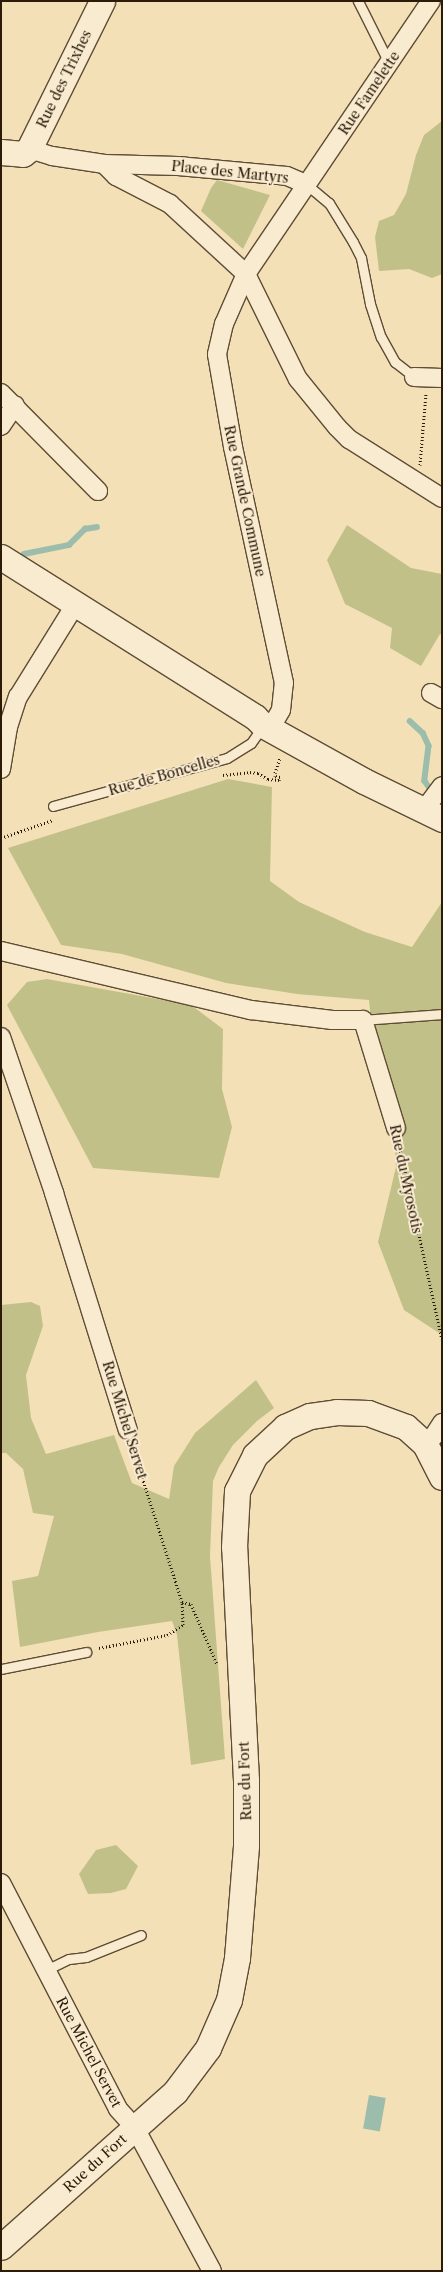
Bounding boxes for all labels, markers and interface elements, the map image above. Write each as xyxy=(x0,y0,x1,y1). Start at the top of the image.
street label: Rue des Trixhes xyxy=(33,27,95,131)
street label: Rue Famelette xyxy=(335,48,403,138)
street label: Place des Martyrs xyxy=(170,157,290,187)
street label: Rue Grande Commune xyxy=(221,424,269,578)
street label: Rue de Boncelles xyxy=(106,751,222,799)
street label: Rue du Myosotis xyxy=(386,1123,426,1235)
street label: Rue Michel Servet xyxy=(99,1359,151,1481)
street label: Rue du Fort xyxy=(235,1741,255,1821)
street label: Rue Michel Servet xyxy=(53,1994,125,2110)
street label: Rue du Fort xyxy=(60,2130,130,2196)

